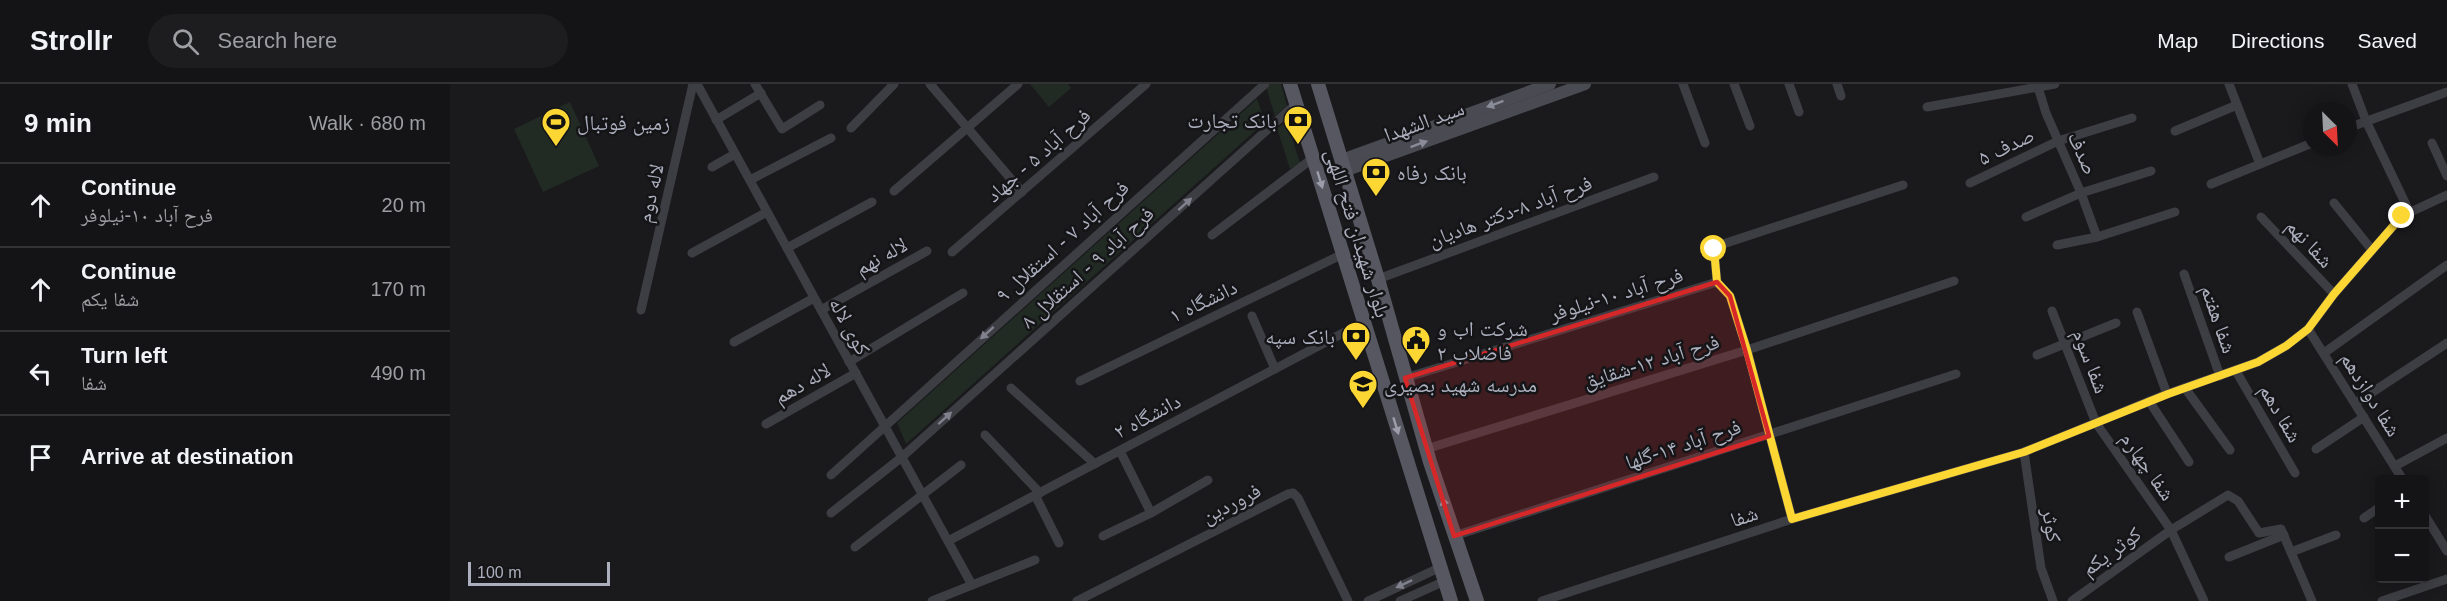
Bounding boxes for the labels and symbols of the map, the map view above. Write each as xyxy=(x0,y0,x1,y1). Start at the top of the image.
street label: سید الشهدا xyxy=(1381,96,1468,147)
one-way arrow xyxy=(1486,100,1504,109)
north arrow xyxy=(2303,102,2357,156)
street label: فرح آباد ۵ - جهاد xyxy=(981,103,1096,208)
bank icon: بانک تجارت xyxy=(1282,104,1314,146)
sports icon: زمین فوتبال xyxy=(540,106,572,148)
place label: بانک تجارت xyxy=(1187,109,1277,132)
place label: زمین فوتبال xyxy=(577,111,670,136)
street label: صدف ۵ xyxy=(1974,123,2038,169)
street label: صدف xyxy=(2063,128,2103,178)
one-way arrow xyxy=(1410,138,1428,148)
street label: بلوار شهیدان فتح اللهی xyxy=(1319,146,1395,321)
bank icon: بانک رفاه xyxy=(1360,156,1392,198)
street label: لاله دوم xyxy=(632,161,671,225)
place label: بانک رفاه xyxy=(1397,161,1467,184)
one-way arrow xyxy=(1316,171,1325,189)
street label: فرح آباد ۸-دکتر هادیان xyxy=(1425,171,1596,253)
street label: فرح آباد ۷ - استقلال ۹ xyxy=(991,175,1134,308)
one-way arrow xyxy=(1177,197,1192,211)
street label: فرح آباد ۹ - استقلال ۸ xyxy=(1016,201,1159,334)
route end xyxy=(2388,202,2414,228)
street label: شفا نهم xyxy=(2280,214,2338,274)
street label: لاله نهم xyxy=(851,232,912,282)
route start xyxy=(1700,235,1726,261)
street label: فرح آباد ۱۰-نیلوفر xyxy=(1545,263,1686,327)
street label: دانشگاه ۱ xyxy=(1166,275,1240,327)
street label: شفا هفتم xyxy=(2194,282,2241,357)
street label: کوی لاله xyxy=(824,293,875,359)
place label: شرکت اب و فاضلاب ۲ xyxy=(1437,317,1528,364)
bank icon: بانک سپه xyxy=(1340,320,1372,362)
public building icon: شرکت اب و فاضلاب ۲ xyxy=(1400,324,1432,366)
place label: بانک سپه xyxy=(1265,325,1335,349)
one-way arrow xyxy=(979,326,994,340)
street label: شفا سوم xyxy=(2065,326,2114,397)
street label: فرح آباد ۱۲-شقایق xyxy=(1580,329,1722,395)
street label: شفا دوازدهم xyxy=(2333,348,2406,442)
street label: لاله دهم xyxy=(770,358,836,411)
school or university icon: مدرسه شهید بصیری xyxy=(1347,368,1379,410)
place label: مدرسه شهید بصیری xyxy=(1384,373,1537,397)
street label: شفا دهم xyxy=(2253,380,2307,448)
street label: دانشگاه ۲ xyxy=(1110,389,1184,443)
one-way arrow xyxy=(938,411,953,425)
street label: فرح آباد ۱۴-گلها xyxy=(1622,415,1744,475)
one-way arrow xyxy=(1392,417,1401,435)
street label: شفا چهارم xyxy=(2114,427,2180,506)
street label: فروردین xyxy=(1198,478,1265,529)
one-way arrow xyxy=(1439,497,1449,515)
street label: شفا xyxy=(1727,501,1761,531)
street label: کوثر xyxy=(2038,505,2066,544)
street label: کوثر یکم xyxy=(2077,522,2147,583)
scale bar xyxy=(468,559,610,586)
one-way arrow xyxy=(1395,579,1413,589)

